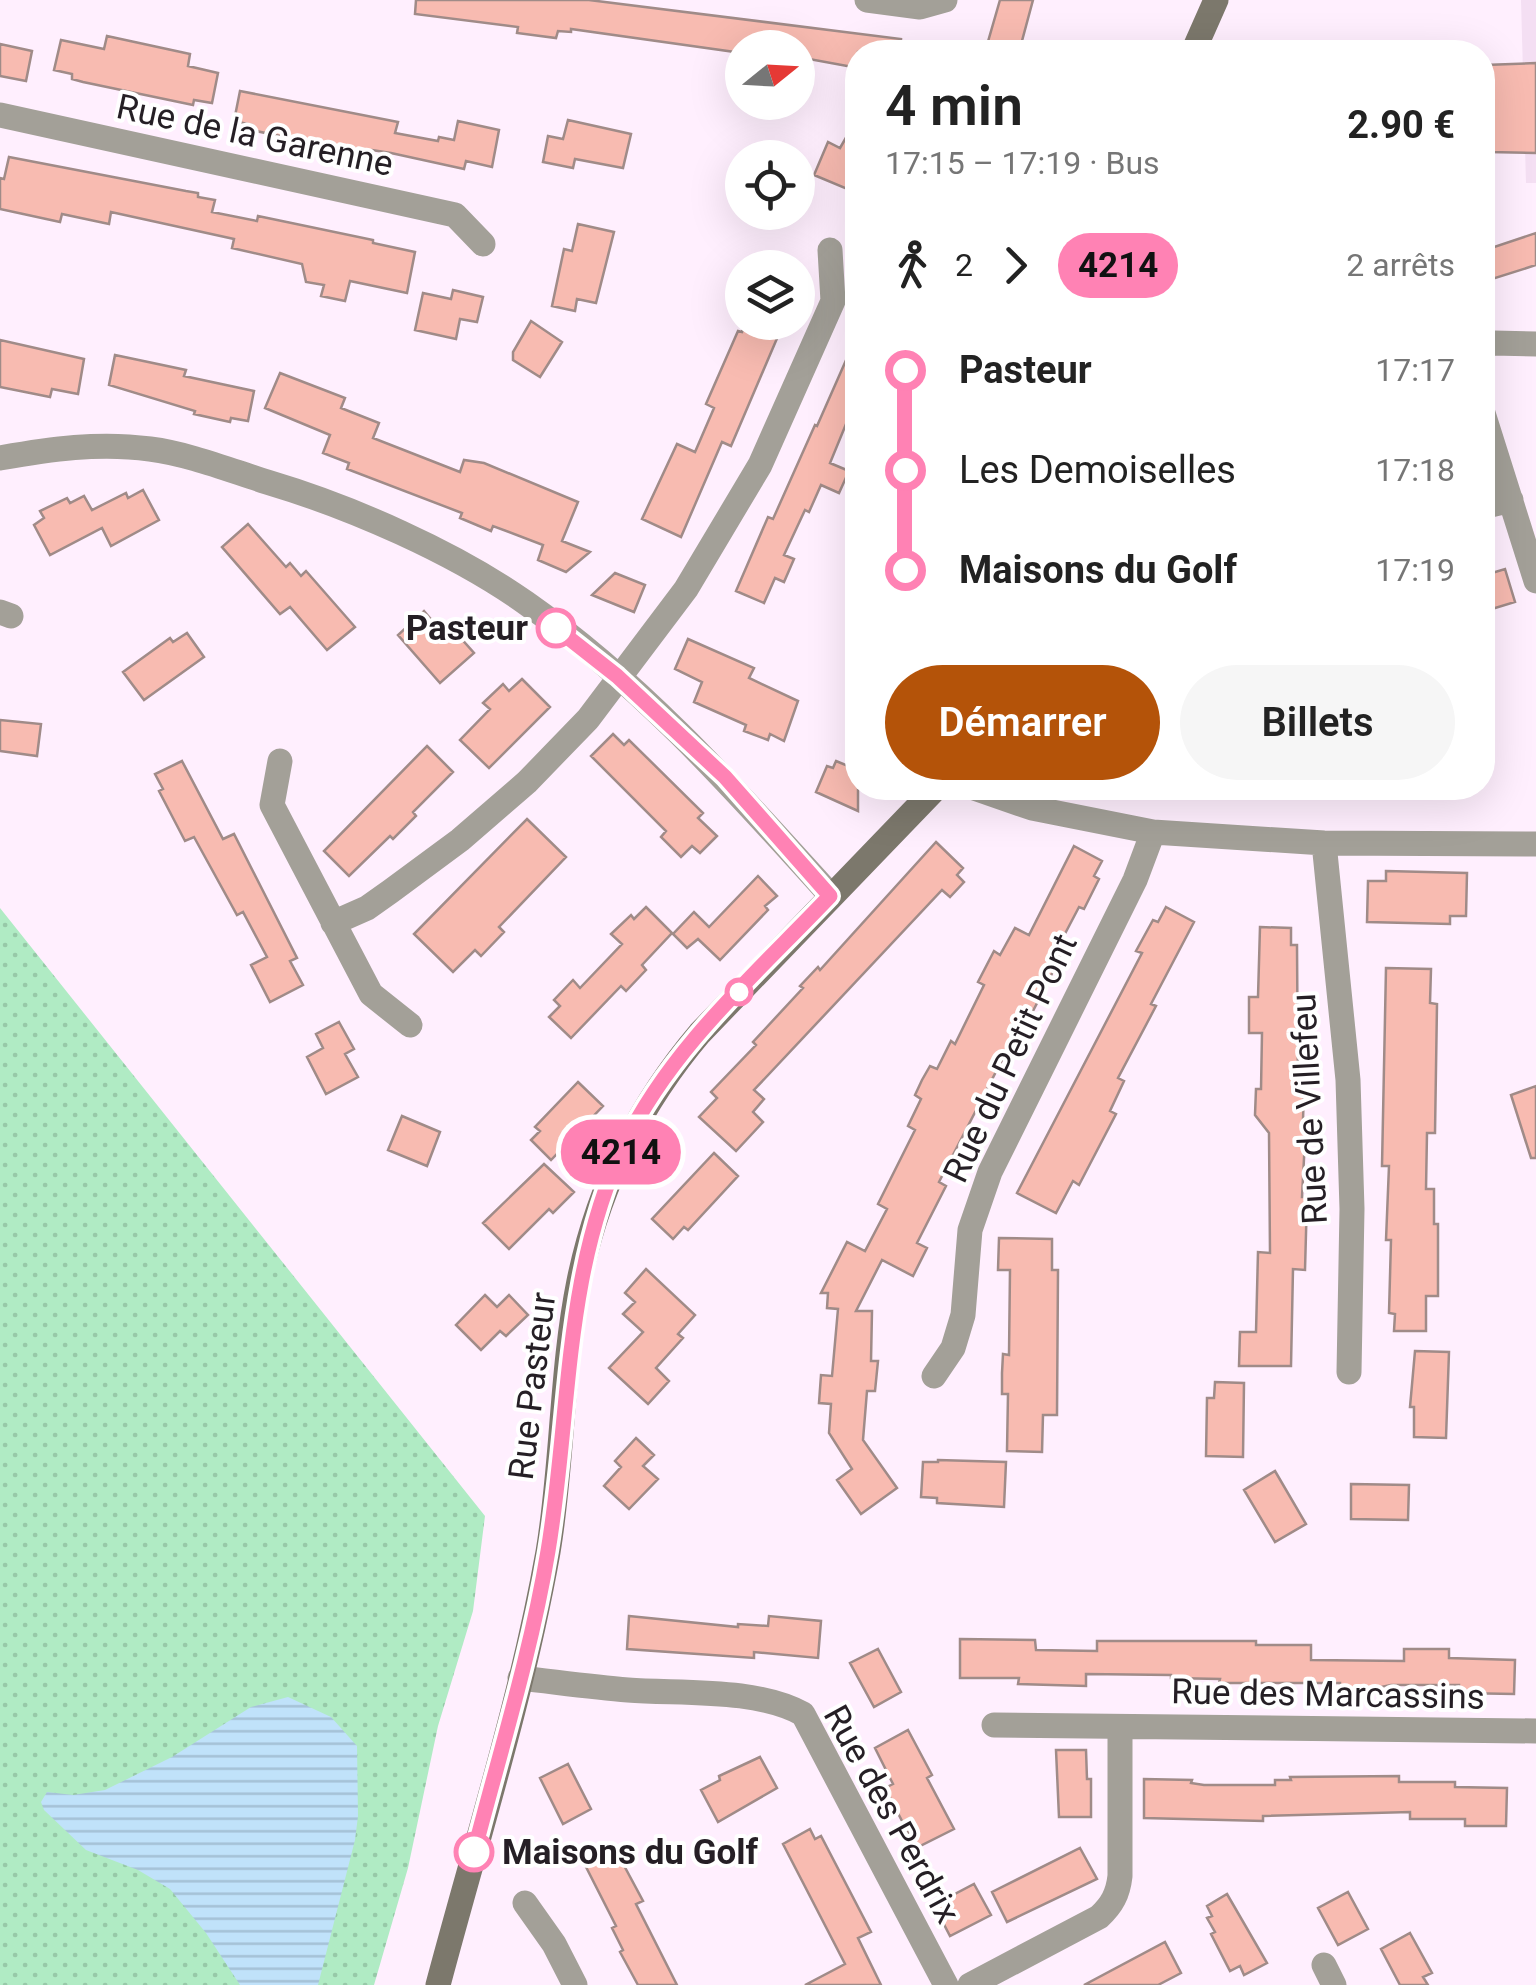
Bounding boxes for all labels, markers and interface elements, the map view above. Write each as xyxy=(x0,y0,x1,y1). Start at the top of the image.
north arrow xyxy=(725,30,815,120)
map controls xyxy=(725,30,815,340)
text: 4 min xyxy=(885,74,1023,138)
street label: Rue de la Garenne xyxy=(113,86,397,185)
text: 2.90 € xyxy=(1347,103,1455,147)
button: locate xyxy=(725,140,815,230)
text: 17:15 – 17:19 · Bus xyxy=(885,144,1160,182)
icon: walk xyxy=(885,238,940,293)
icon: forward xyxy=(988,238,1043,293)
text: 4214 xyxy=(1078,245,1158,286)
text: 2 xyxy=(955,246,973,284)
text: 2 arrêts xyxy=(1346,246,1455,284)
button: layers xyxy=(725,250,815,340)
text: Pasteur xyxy=(959,348,1092,392)
text: 17:17 xyxy=(1375,351,1455,389)
text: Les Demoiselles xyxy=(959,448,1236,492)
text: 17:18 xyxy=(1375,451,1455,489)
text: Maisons du Golf xyxy=(959,548,1237,592)
text: 17:19 xyxy=(1375,551,1455,589)
place label: Pasteur xyxy=(406,608,528,649)
marker: Pasteur xyxy=(537,609,575,647)
button: Démarrer xyxy=(885,665,1160,780)
button: Billets xyxy=(1180,665,1455,780)
street label: Rue du Petit Pont xyxy=(935,928,1086,1189)
unlabelled marker xyxy=(726,979,752,1005)
street label: Rue de Villefeu xyxy=(1283,993,1336,1225)
line badge: 4214 xyxy=(551,1120,691,1184)
text: 4214 xyxy=(581,1132,661,1173)
street label: Rue Pasteur xyxy=(501,1290,564,1482)
street label: Rue des Marcassins xyxy=(1171,1671,1485,1718)
street label: Rue des Perdrix xyxy=(815,1698,968,1930)
place label: Maisons du Golf xyxy=(502,1832,759,1873)
marker: Maisons du Golf xyxy=(455,1833,493,1871)

